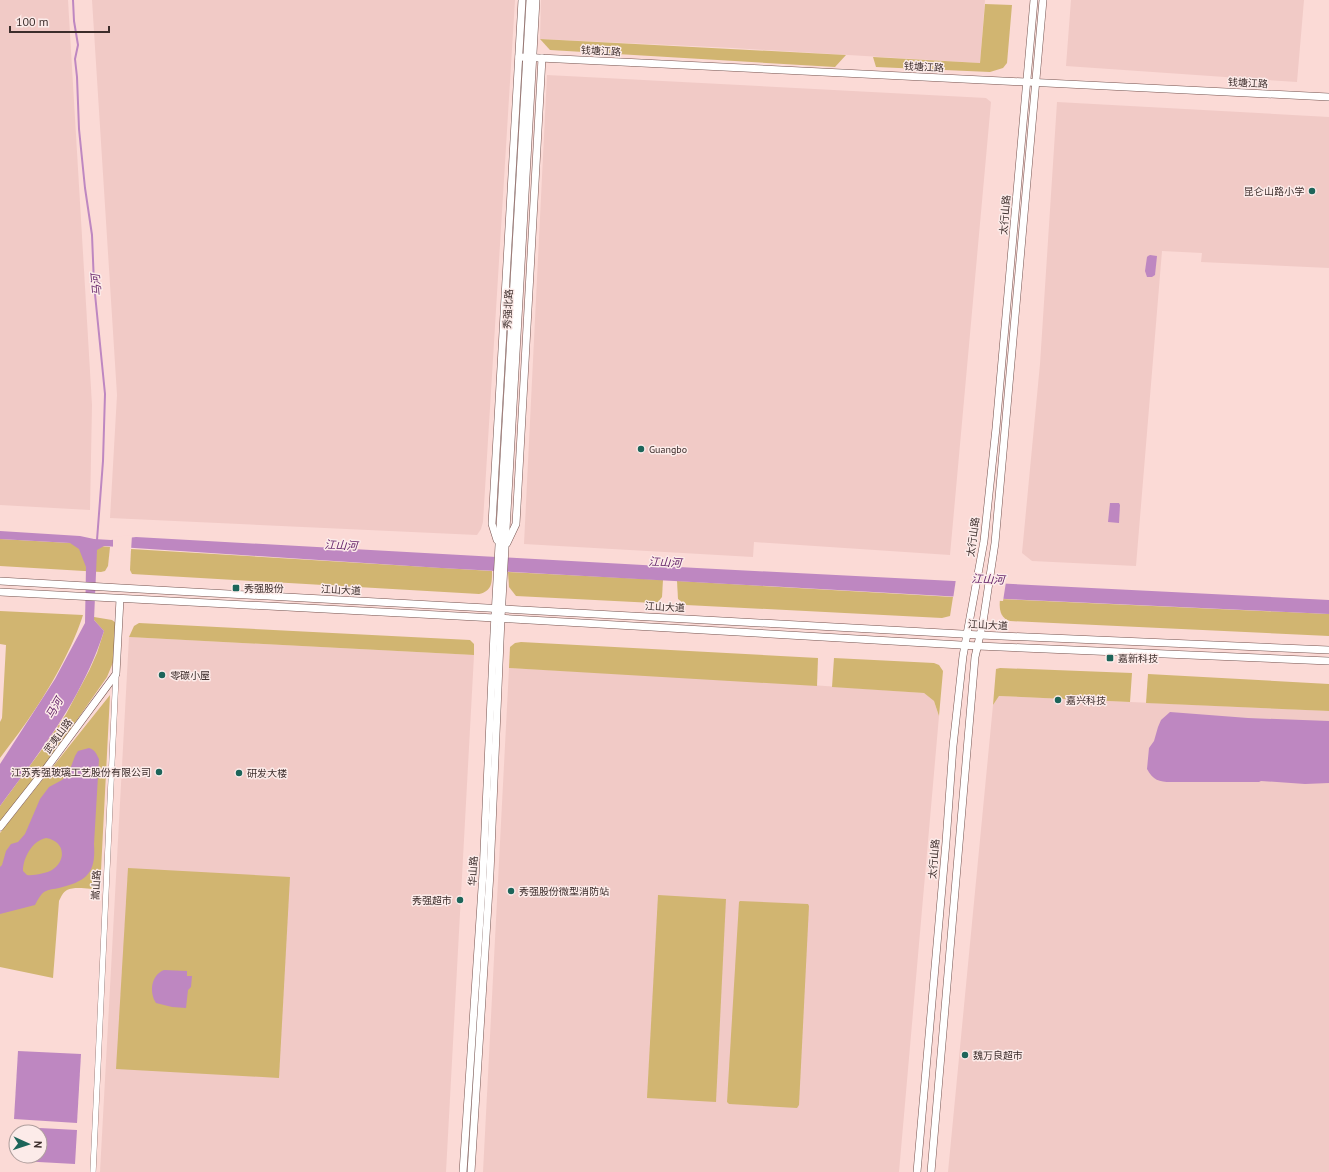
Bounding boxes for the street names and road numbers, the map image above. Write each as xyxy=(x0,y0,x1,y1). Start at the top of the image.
street label: 钱塘江路 xyxy=(581,43,621,59)
street label: 钱塘江路 xyxy=(904,59,944,75)
street label: 钱塘江路 xyxy=(1228,75,1268,91)
street label: 太行山路 xyxy=(997,195,1013,235)
street label: 秀强北路 xyxy=(500,289,516,329)
street label: 太行山路 xyxy=(964,516,982,558)
street label: 江山大道 xyxy=(321,582,361,598)
street label: 江山大道 xyxy=(645,599,685,615)
street label: 江山大道 xyxy=(968,617,1008,633)
street label: 武夷山路 xyxy=(41,716,75,756)
street label: 太行山路 xyxy=(926,839,942,879)
street label: 华山路 xyxy=(466,856,480,886)
street label: 嵩山路 xyxy=(89,870,103,900)

